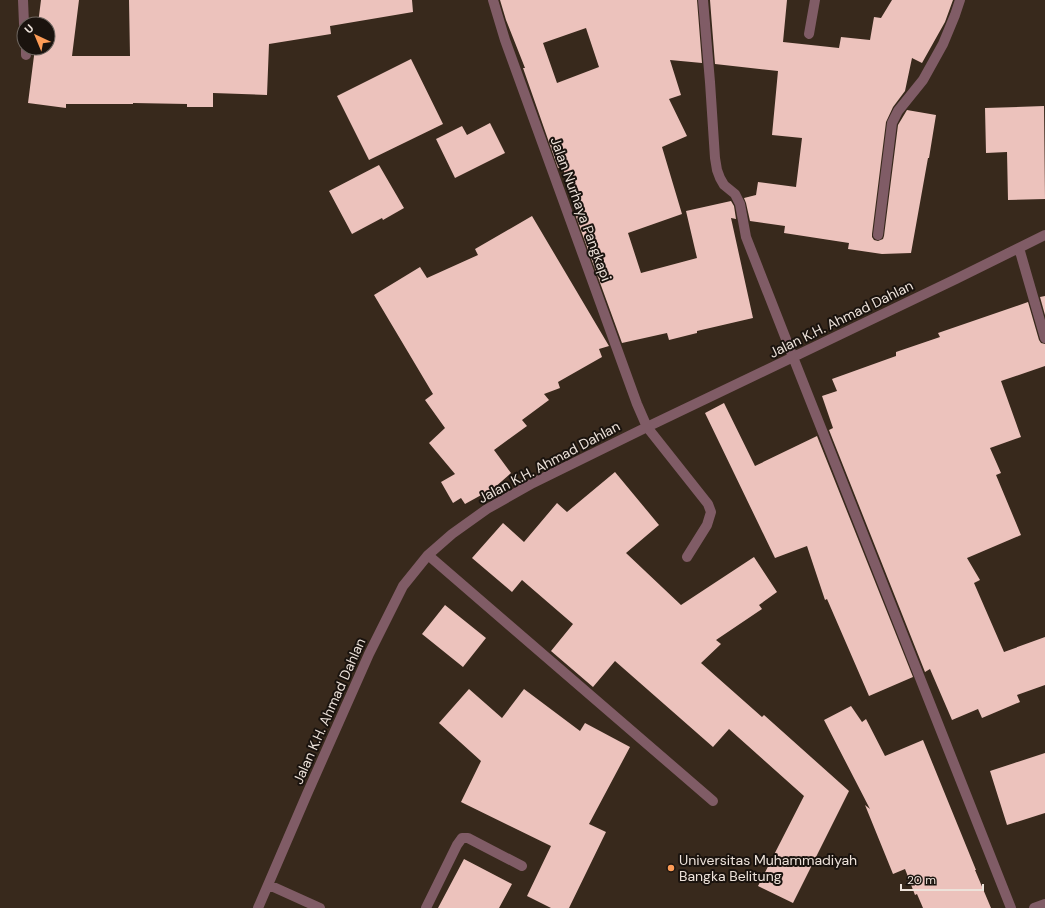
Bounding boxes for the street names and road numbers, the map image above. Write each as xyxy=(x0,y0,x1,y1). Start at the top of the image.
street label: Jalan Nurhaya Pangkapi xyxy=(547,134,615,284)
street label: Jalan K.H. Ahmad Dahlan xyxy=(766,276,916,362)
street label: Jalan K.H. Ahmad Dahlan xyxy=(475,417,623,507)
street label: Jalan K.H. Ahmad Dahlan xyxy=(289,635,369,787)

